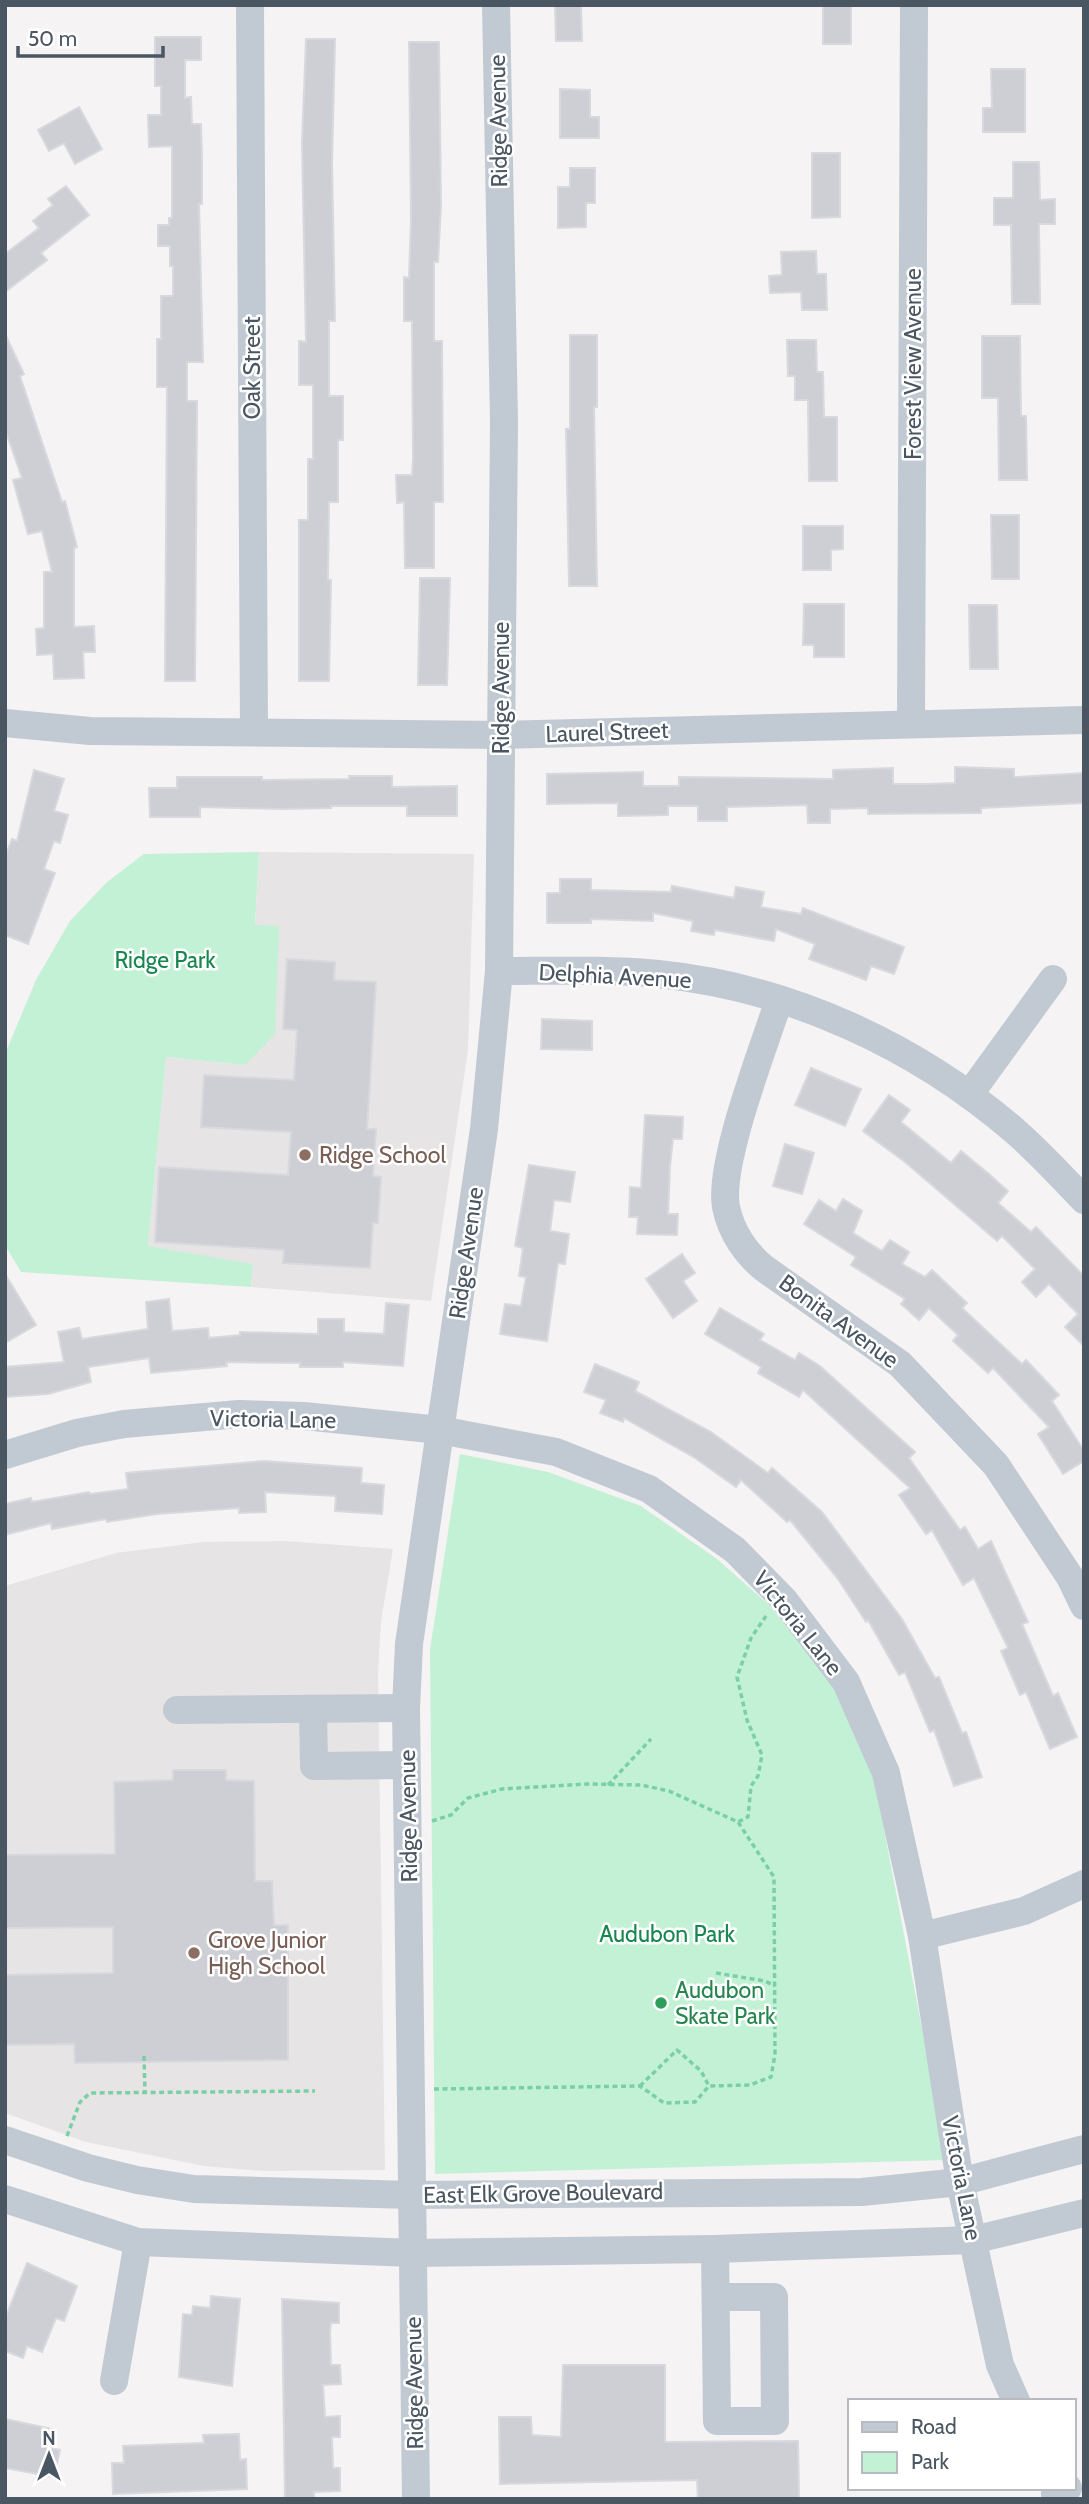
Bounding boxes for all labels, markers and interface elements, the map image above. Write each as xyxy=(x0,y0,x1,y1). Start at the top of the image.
scale bar xyxy=(18,14,163,58)
text: 50 m xyxy=(28,26,77,51)
street label: Ridge Avenue xyxy=(483,54,513,188)
street label: Forest View Avenue xyxy=(899,268,927,460)
street label: Oak Street xyxy=(238,316,266,420)
street label: Ridge Avenue xyxy=(487,621,515,754)
street label: Laurel Street xyxy=(545,716,669,748)
park label: Ridge Park xyxy=(114,946,216,974)
street label: Delphia Avenue xyxy=(538,958,692,994)
place label: Ridge School xyxy=(319,1141,446,1169)
marker: Ridge School xyxy=(297,1147,313,1163)
street label: Ridge Avenue xyxy=(443,1185,489,1321)
street label: Bonita Avenue xyxy=(774,1268,904,1374)
street label: Victoria Lane xyxy=(210,1404,337,1434)
street label: Victoria Lane xyxy=(747,1565,849,1681)
street label: Ridge Avenue xyxy=(393,1749,423,1883)
park label: Audubon Park xyxy=(599,1920,736,1948)
place label: Grove Junior High School xyxy=(208,1926,327,1980)
marker: Grove Junior High School xyxy=(186,1945,202,1961)
place label: Audubon Skate Park xyxy=(675,1976,776,2030)
marker: Audubon Skate Park xyxy=(653,1995,669,2011)
street label: Victoria Lane xyxy=(936,2113,988,2243)
street label: East Elk Grove Boulevard xyxy=(423,2177,663,2209)
street label: Ridge Avenue xyxy=(399,2316,429,2450)
legend xyxy=(848,2399,1075,2490)
text: Road xyxy=(911,2414,957,2439)
north arrow xyxy=(14,2420,84,2490)
text: N xyxy=(42,2427,56,2450)
text: Park xyxy=(911,2449,949,2474)

